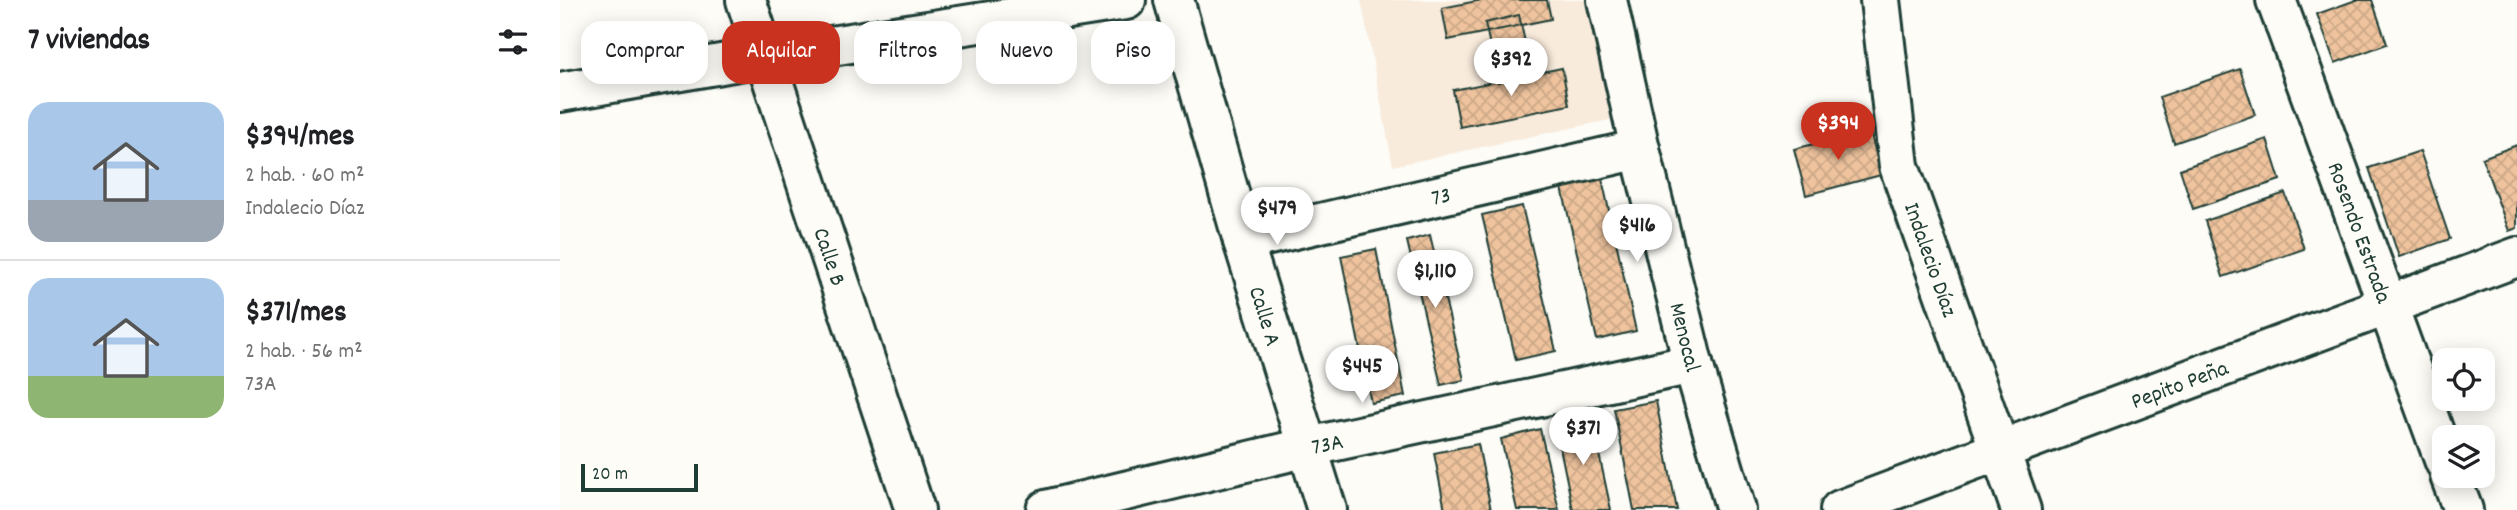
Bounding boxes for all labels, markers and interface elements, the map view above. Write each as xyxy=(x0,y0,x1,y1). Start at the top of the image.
text: 7 viviendas xyxy=(28,21,150,64)
chip: Comprar xyxy=(581,21,708,84)
chip: Alquilar xyxy=(722,21,840,84)
chip: Filtros xyxy=(854,21,962,84)
chip: Nuevo xyxy=(976,21,1077,84)
chip: Piso xyxy=(1091,21,1175,84)
icon: filters xyxy=(494,23,532,61)
pin: $392 xyxy=(1470,38,1552,98)
text: $392 xyxy=(1490,44,1532,77)
pin: $394 xyxy=(1797,102,1879,162)
text: $394 xyxy=(1817,108,1859,141)
text: $394/mes xyxy=(245,117,355,160)
icon: home xyxy=(84,130,168,214)
street label: Rosendo Estrada xyxy=(2317,158,2399,309)
text: 2 hab. · 60 m² xyxy=(245,160,364,193)
street label: 73 xyxy=(1429,180,1455,217)
pin: $479 xyxy=(1236,188,1318,247)
text: Indalecio Díaz xyxy=(245,193,365,226)
text: $479 xyxy=(1257,193,1297,226)
street label: Indalecio Díaz xyxy=(1893,199,1964,323)
pin: $416 xyxy=(1596,204,1678,264)
text: $416 xyxy=(1618,210,1656,243)
street label: Calle B xyxy=(803,224,853,291)
pin: $1,110 xyxy=(1378,250,1492,310)
text: $1,110 xyxy=(1413,256,1457,289)
street label: Calle A xyxy=(1238,283,1288,351)
text: $371/mes xyxy=(245,293,347,336)
street label: Menocal xyxy=(1658,300,1708,377)
icon: home xyxy=(84,306,168,390)
text: 2 hab. · 56 m² xyxy=(245,336,363,369)
pin: $445 xyxy=(1321,346,1403,405)
map controls xyxy=(2432,348,2495,488)
button: locate xyxy=(2432,348,2495,411)
text: $445 xyxy=(1341,351,1383,384)
street label: Pepito Peña xyxy=(2127,353,2235,420)
text: 73A xyxy=(245,369,277,402)
pin: $371 xyxy=(1542,407,1624,467)
text: $371 xyxy=(1565,413,1601,446)
button: layers xyxy=(2432,425,2495,488)
street label: 73A xyxy=(1309,427,1347,466)
scale bar xyxy=(581,461,698,493)
text: 20 m xyxy=(592,462,628,489)

